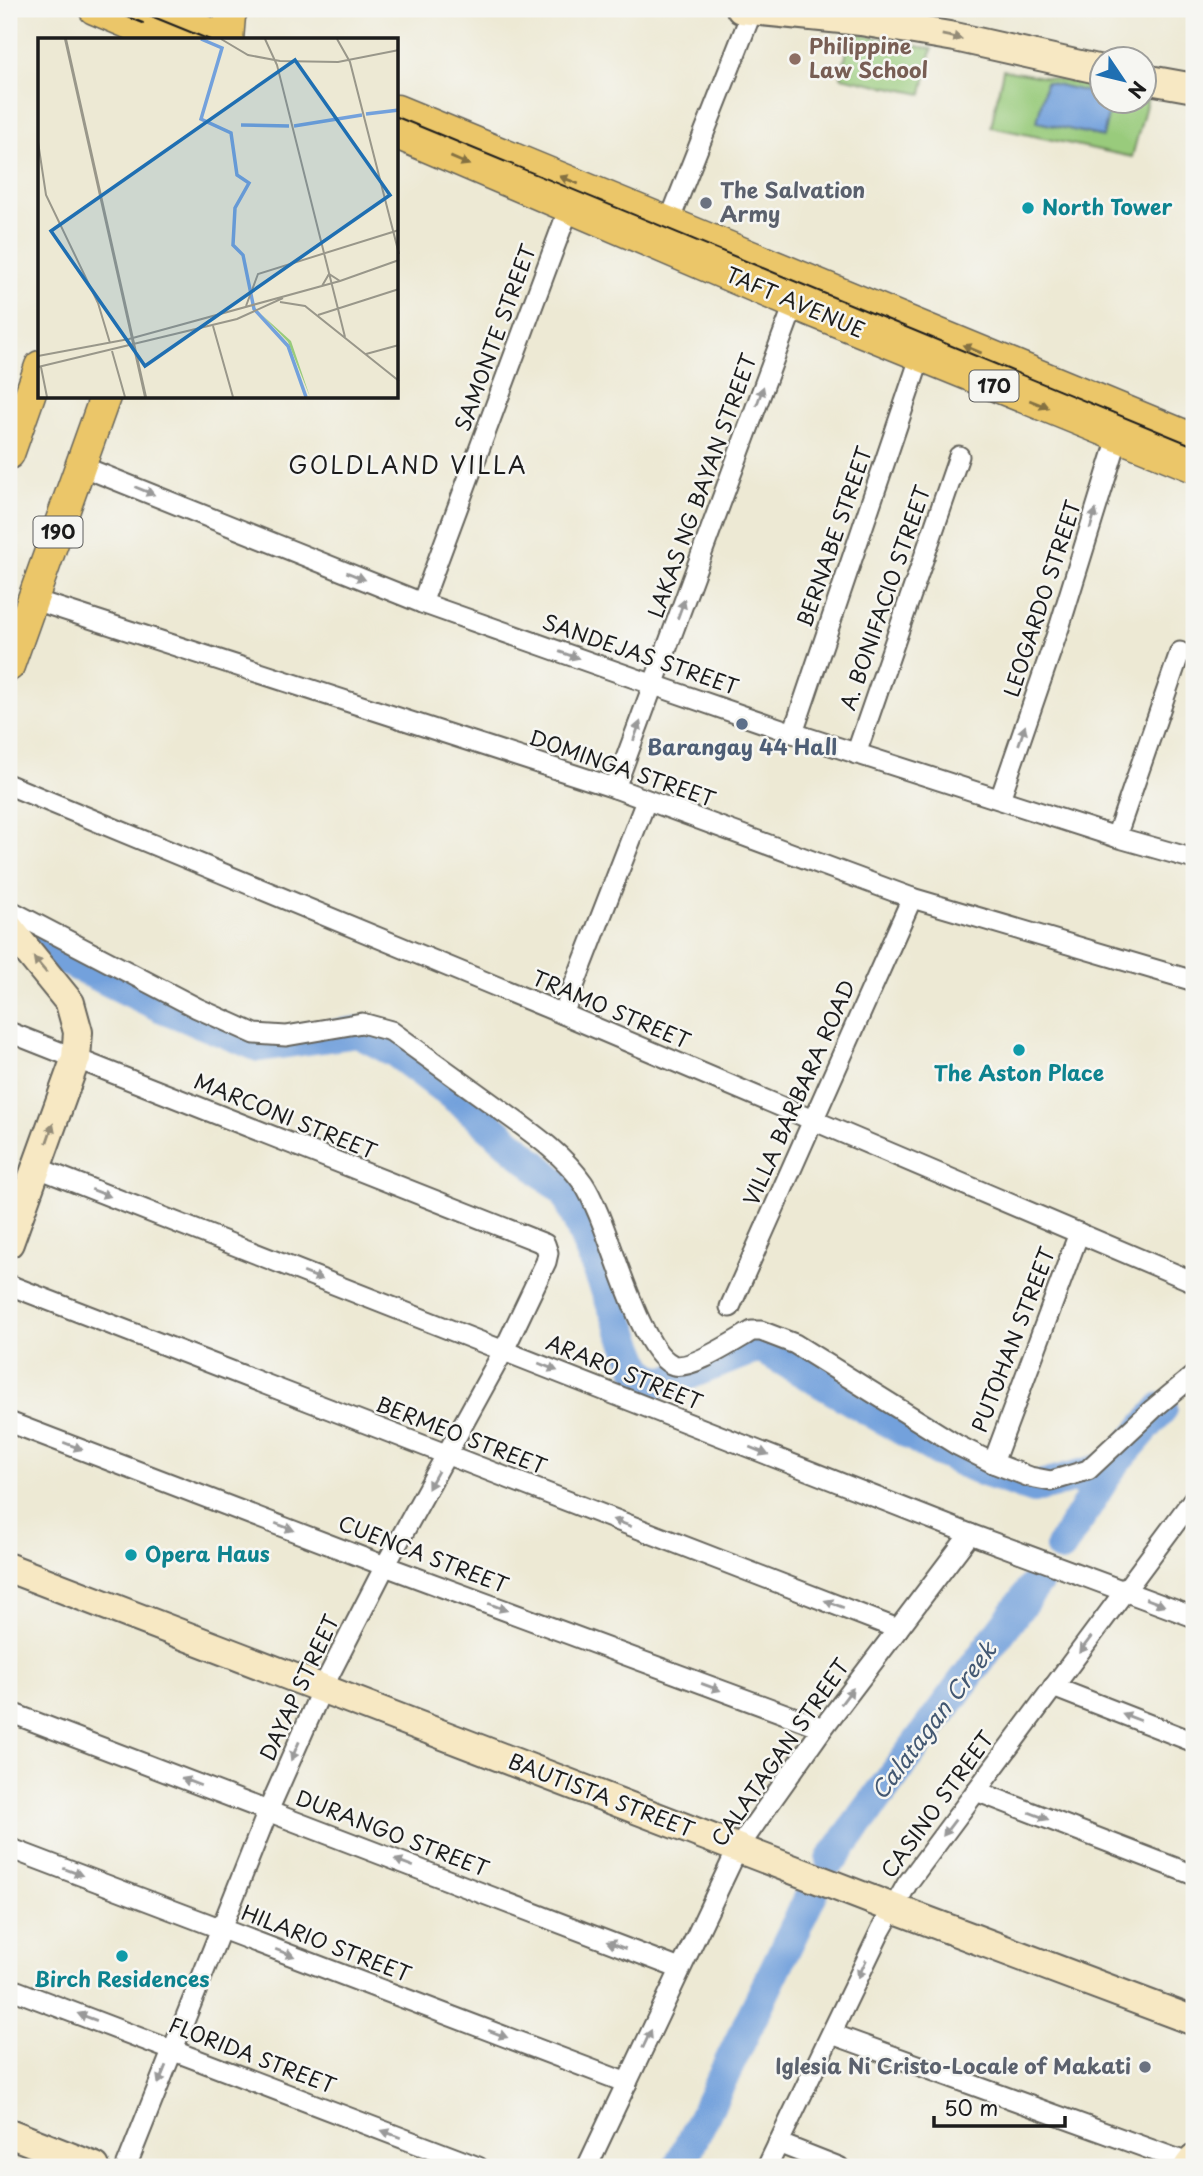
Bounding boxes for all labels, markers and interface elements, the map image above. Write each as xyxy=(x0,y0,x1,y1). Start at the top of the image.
place label: Philippine Law School xyxy=(809,29,928,85)
one-way arrow xyxy=(941,31,963,42)
inset map xyxy=(38,38,399,399)
north arrow xyxy=(1088,46,1158,116)
marker: Philippine Law School xyxy=(787,51,803,67)
text: N xyxy=(1122,76,1154,105)
one-way arrow xyxy=(450,155,470,167)
place label: The Salvation Army xyxy=(720,173,865,229)
one-way arrow xyxy=(559,174,580,185)
place label: North Tower xyxy=(1042,190,1172,222)
marker: The Salvation Army xyxy=(698,195,714,211)
marker: North Tower xyxy=(1020,200,1036,216)
street label: SAMONTE STREET xyxy=(445,239,543,436)
street label: TAFT AVENUE xyxy=(721,257,870,345)
one-way arrow xyxy=(962,343,983,354)
street label: LAKAS NG BAYAN STREET xyxy=(638,348,764,622)
road number: 170 xyxy=(970,370,1018,402)
one-way arrow xyxy=(755,385,766,406)
one-way arrow xyxy=(1029,399,1050,410)
street label: BERNABE STREET xyxy=(787,441,879,631)
district label: GOLDLAND VILLA xyxy=(288,447,528,482)
street label: A. BONIFACIO STREET xyxy=(831,480,938,714)
one-way arrow xyxy=(134,486,155,497)
street label: LEOGARDO STREET xyxy=(994,496,1088,701)
one-way arrow xyxy=(1088,508,1098,529)
road number: 190 xyxy=(34,516,82,548)
one-way arrow xyxy=(345,571,366,582)
one-way arrow xyxy=(676,599,687,620)
street label: SANDEJAS STREET xyxy=(538,605,743,702)
one-way arrow xyxy=(559,650,580,661)
marker: Barangay 44 Hall xyxy=(734,716,750,732)
street label: DOMINGA STREET xyxy=(525,720,721,814)
one-way arrow xyxy=(631,720,642,741)
one-way arrow xyxy=(1017,724,1028,745)
place label: Barangay 44 Hall xyxy=(647,730,837,762)
one-way arrow xyxy=(32,956,48,974)
street label: TRAMO STREET xyxy=(528,960,696,1056)
street label: VILLA BARBARA ROAD xyxy=(734,974,862,1210)
marker: The Aston Place xyxy=(1011,1042,1027,1058)
place label: The Aston Place xyxy=(934,1056,1104,1088)
street label: MARCONI STREET xyxy=(190,1064,383,1167)
one-way arrow xyxy=(45,1122,56,1143)
one-way arrow xyxy=(91,1188,112,1199)
street label: PUTOHAN STREET xyxy=(962,1242,1062,1436)
one-way arrow xyxy=(303,1270,324,1281)
street label: ARARO STREET xyxy=(542,1325,708,1417)
one-way arrow xyxy=(537,1362,558,1373)
street label: BERMEO STREET xyxy=(372,1387,552,1482)
one-way arrow xyxy=(62,1441,83,1452)
one-way arrow xyxy=(749,1445,770,1456)
one-way arrow xyxy=(427,1470,439,1490)
street label: CUENCA STREET xyxy=(334,1506,514,1601)
one-way arrow xyxy=(611,1517,632,1528)
one-way arrow xyxy=(275,1522,296,1533)
place label: Opera Haus xyxy=(145,1537,270,1569)
marker: Opera Haus xyxy=(123,1547,139,1563)
one-way arrow xyxy=(1145,1596,1166,1607)
one-way arrow xyxy=(823,1599,844,1610)
one-way arrow xyxy=(487,1602,508,1613)
street label: DAYAP STREET xyxy=(250,1609,346,1765)
water label: Calatagan Creek xyxy=(862,1633,1005,1807)
one-way arrow xyxy=(1078,1636,1092,1654)
street label: CALATAGAN STREET xyxy=(702,1651,857,1852)
one-way arrow xyxy=(701,1681,722,1692)
one-way arrow xyxy=(840,1687,855,1705)
one-way arrow xyxy=(1120,1712,1141,1723)
street label: CASINO STREET xyxy=(872,1723,1001,1884)
one-way arrow xyxy=(289,1741,300,1762)
street label: BAUTISTA STREET xyxy=(504,1744,700,1845)
one-way arrow xyxy=(181,1776,202,1787)
street label: DURANGO STREET xyxy=(292,1781,494,1884)
one-way arrow xyxy=(1029,1810,1050,1821)
one-way arrow xyxy=(942,1818,956,1837)
one-way arrow xyxy=(393,1858,414,1869)
one-way arrow xyxy=(62,1867,83,1878)
street label: HILARIO STREET xyxy=(237,1895,417,1989)
one-way arrow xyxy=(606,1939,627,1950)
marker: Birch Residences xyxy=(114,1948,130,1964)
one-way arrow xyxy=(275,1948,296,1959)
one-way arrow xyxy=(856,1959,868,1979)
place label: Birch Residences xyxy=(34,1962,210,1994)
street label: FLORIDA STREET xyxy=(165,2008,342,2101)
one-way arrow xyxy=(77,2012,98,2023)
one-way arrow xyxy=(487,2029,508,2040)
one-way arrow xyxy=(641,2029,653,2049)
place label: Iglesia Ni Cristo-Locale of Makati xyxy=(775,2049,1131,2081)
marker: Iglesia Ni Cristo-Locale of Makati xyxy=(1137,2059,1153,2075)
one-way arrow xyxy=(157,2065,168,2086)
scale bar xyxy=(934,2085,1065,2129)
text: 50 m xyxy=(944,2091,998,2123)
one-way arrow xyxy=(380,2128,401,2139)

